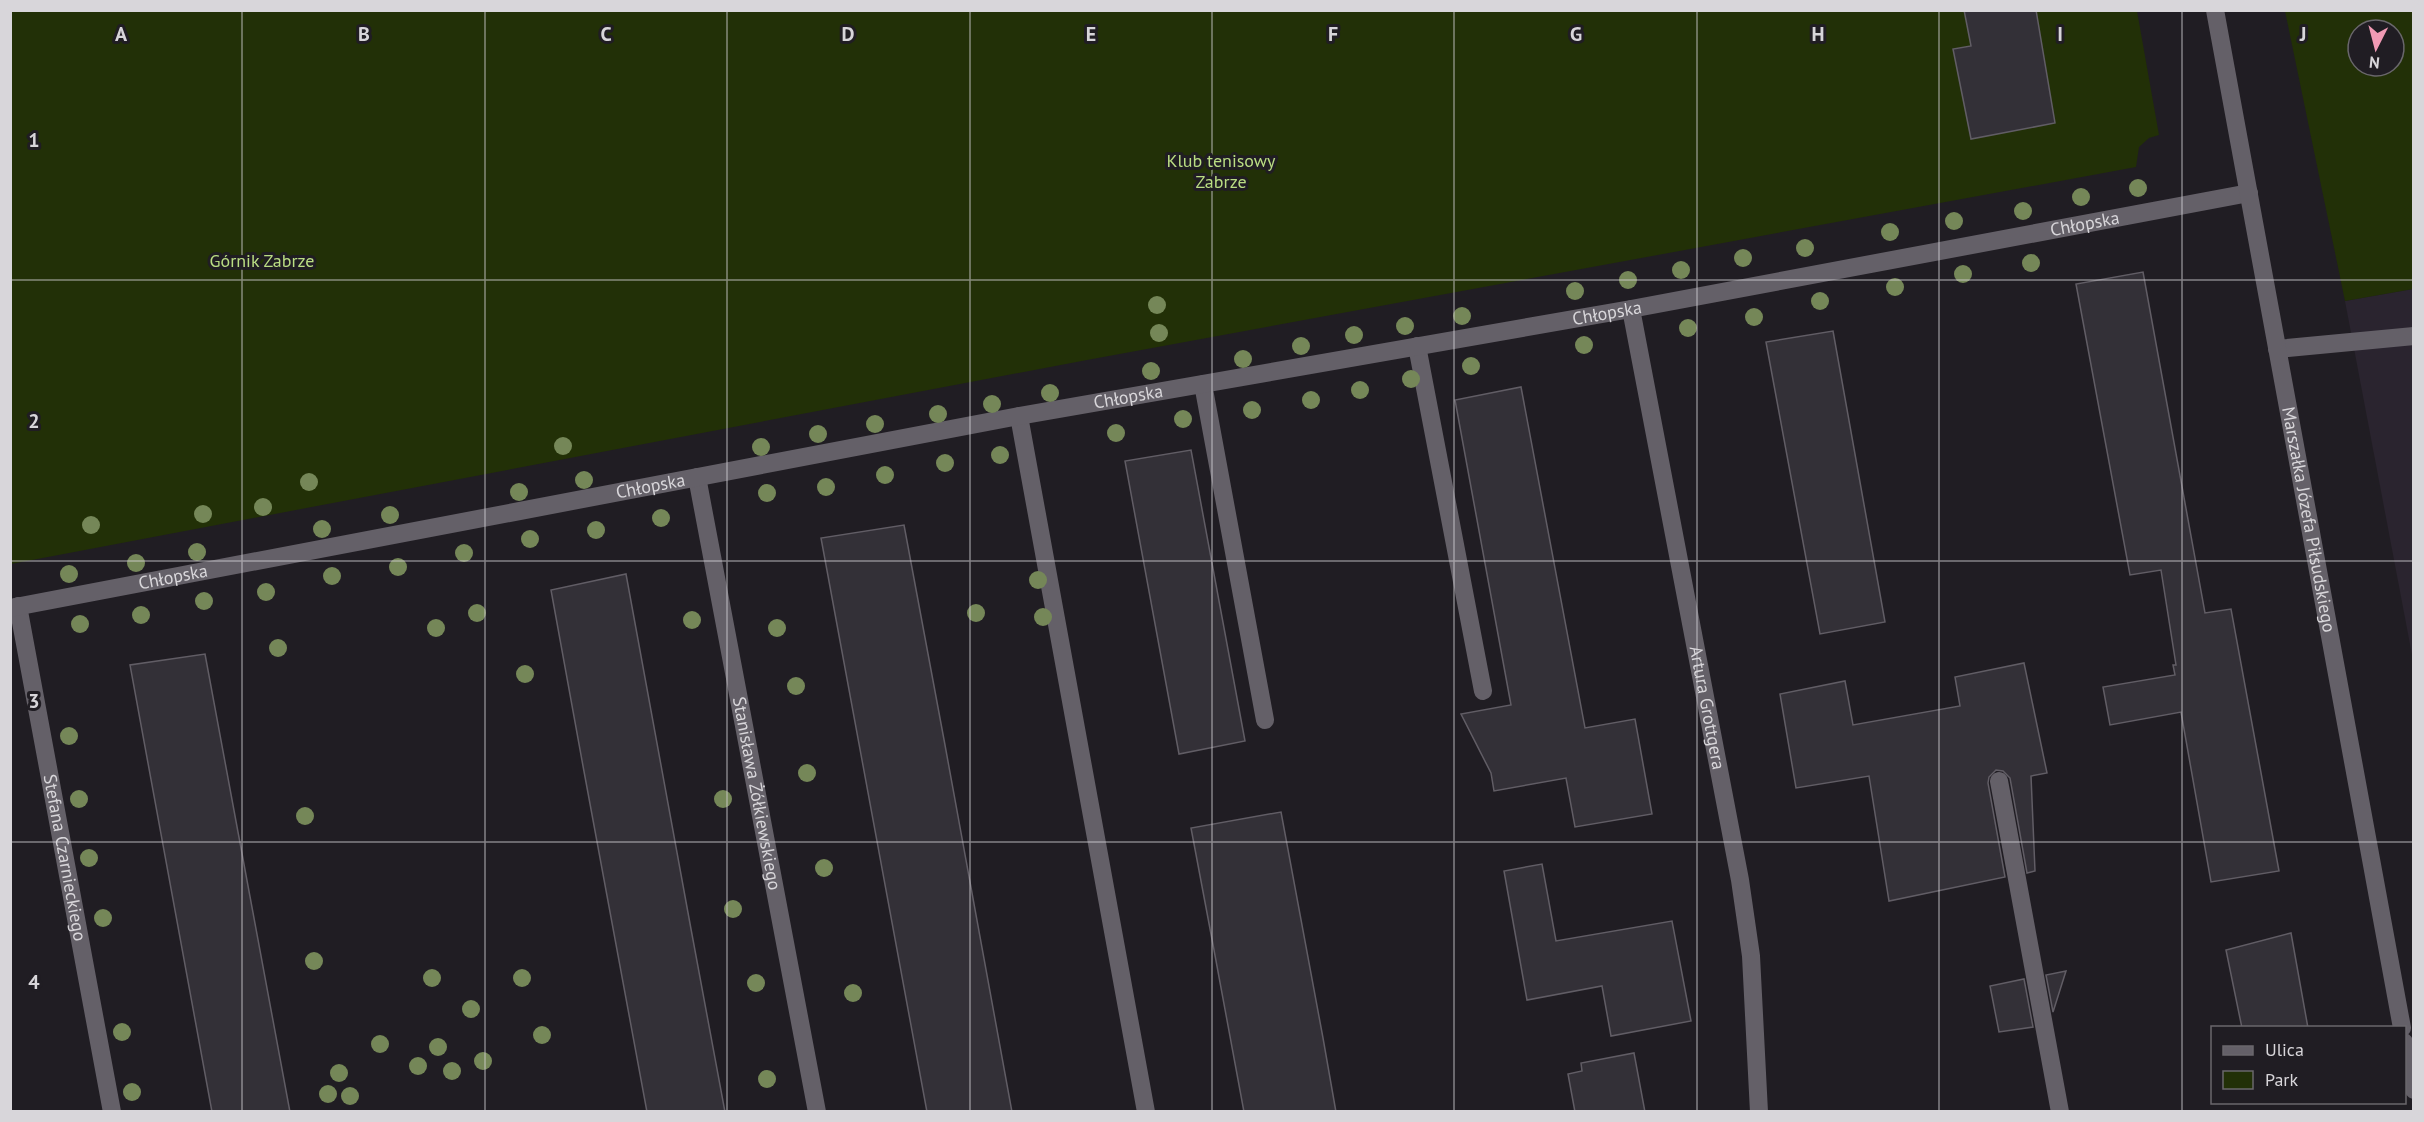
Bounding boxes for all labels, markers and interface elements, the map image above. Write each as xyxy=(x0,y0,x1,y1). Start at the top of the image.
north arrow xyxy=(2346,18,2406,78)
text: A xyxy=(115,21,128,47)
text: B xyxy=(358,21,370,47)
text: C xyxy=(600,21,612,47)
text: D xyxy=(842,21,855,47)
text: E xyxy=(1086,21,1096,47)
text: F xyxy=(1328,21,1338,47)
text: G xyxy=(1570,21,1582,47)
text: H xyxy=(1811,21,1825,47)
text: I xyxy=(2057,21,2063,47)
text: J xyxy=(2299,21,2306,47)
text: N xyxy=(2368,52,2381,73)
text: 1 xyxy=(28,127,40,153)
park label: Klub tenisowy Zabrze xyxy=(1167,149,1276,193)
street label: Chłopska xyxy=(2048,206,2121,241)
park label: Górnik Zabrze xyxy=(209,249,315,272)
street label: Chłopska xyxy=(1570,295,1643,330)
street label: Chłopska xyxy=(1092,379,1165,414)
street label: Marszałka Józefa Piłsudskiego xyxy=(2277,405,2341,634)
text: 2 xyxy=(28,408,40,434)
street label: Chłopska xyxy=(614,468,687,503)
street label: Chłopska xyxy=(136,559,209,594)
street label: Artura Grottgera xyxy=(1685,644,1731,772)
text: 3 xyxy=(28,688,40,714)
street label: Stanisława Żółkiewskiego xyxy=(728,695,787,892)
street label: Stefana Czarnieckiego xyxy=(38,772,92,943)
text: 4 xyxy=(28,969,40,995)
legend xyxy=(2211,1026,2406,1104)
text: Ulica xyxy=(2265,1038,2304,1061)
text: Park xyxy=(2265,1068,2298,1091)

